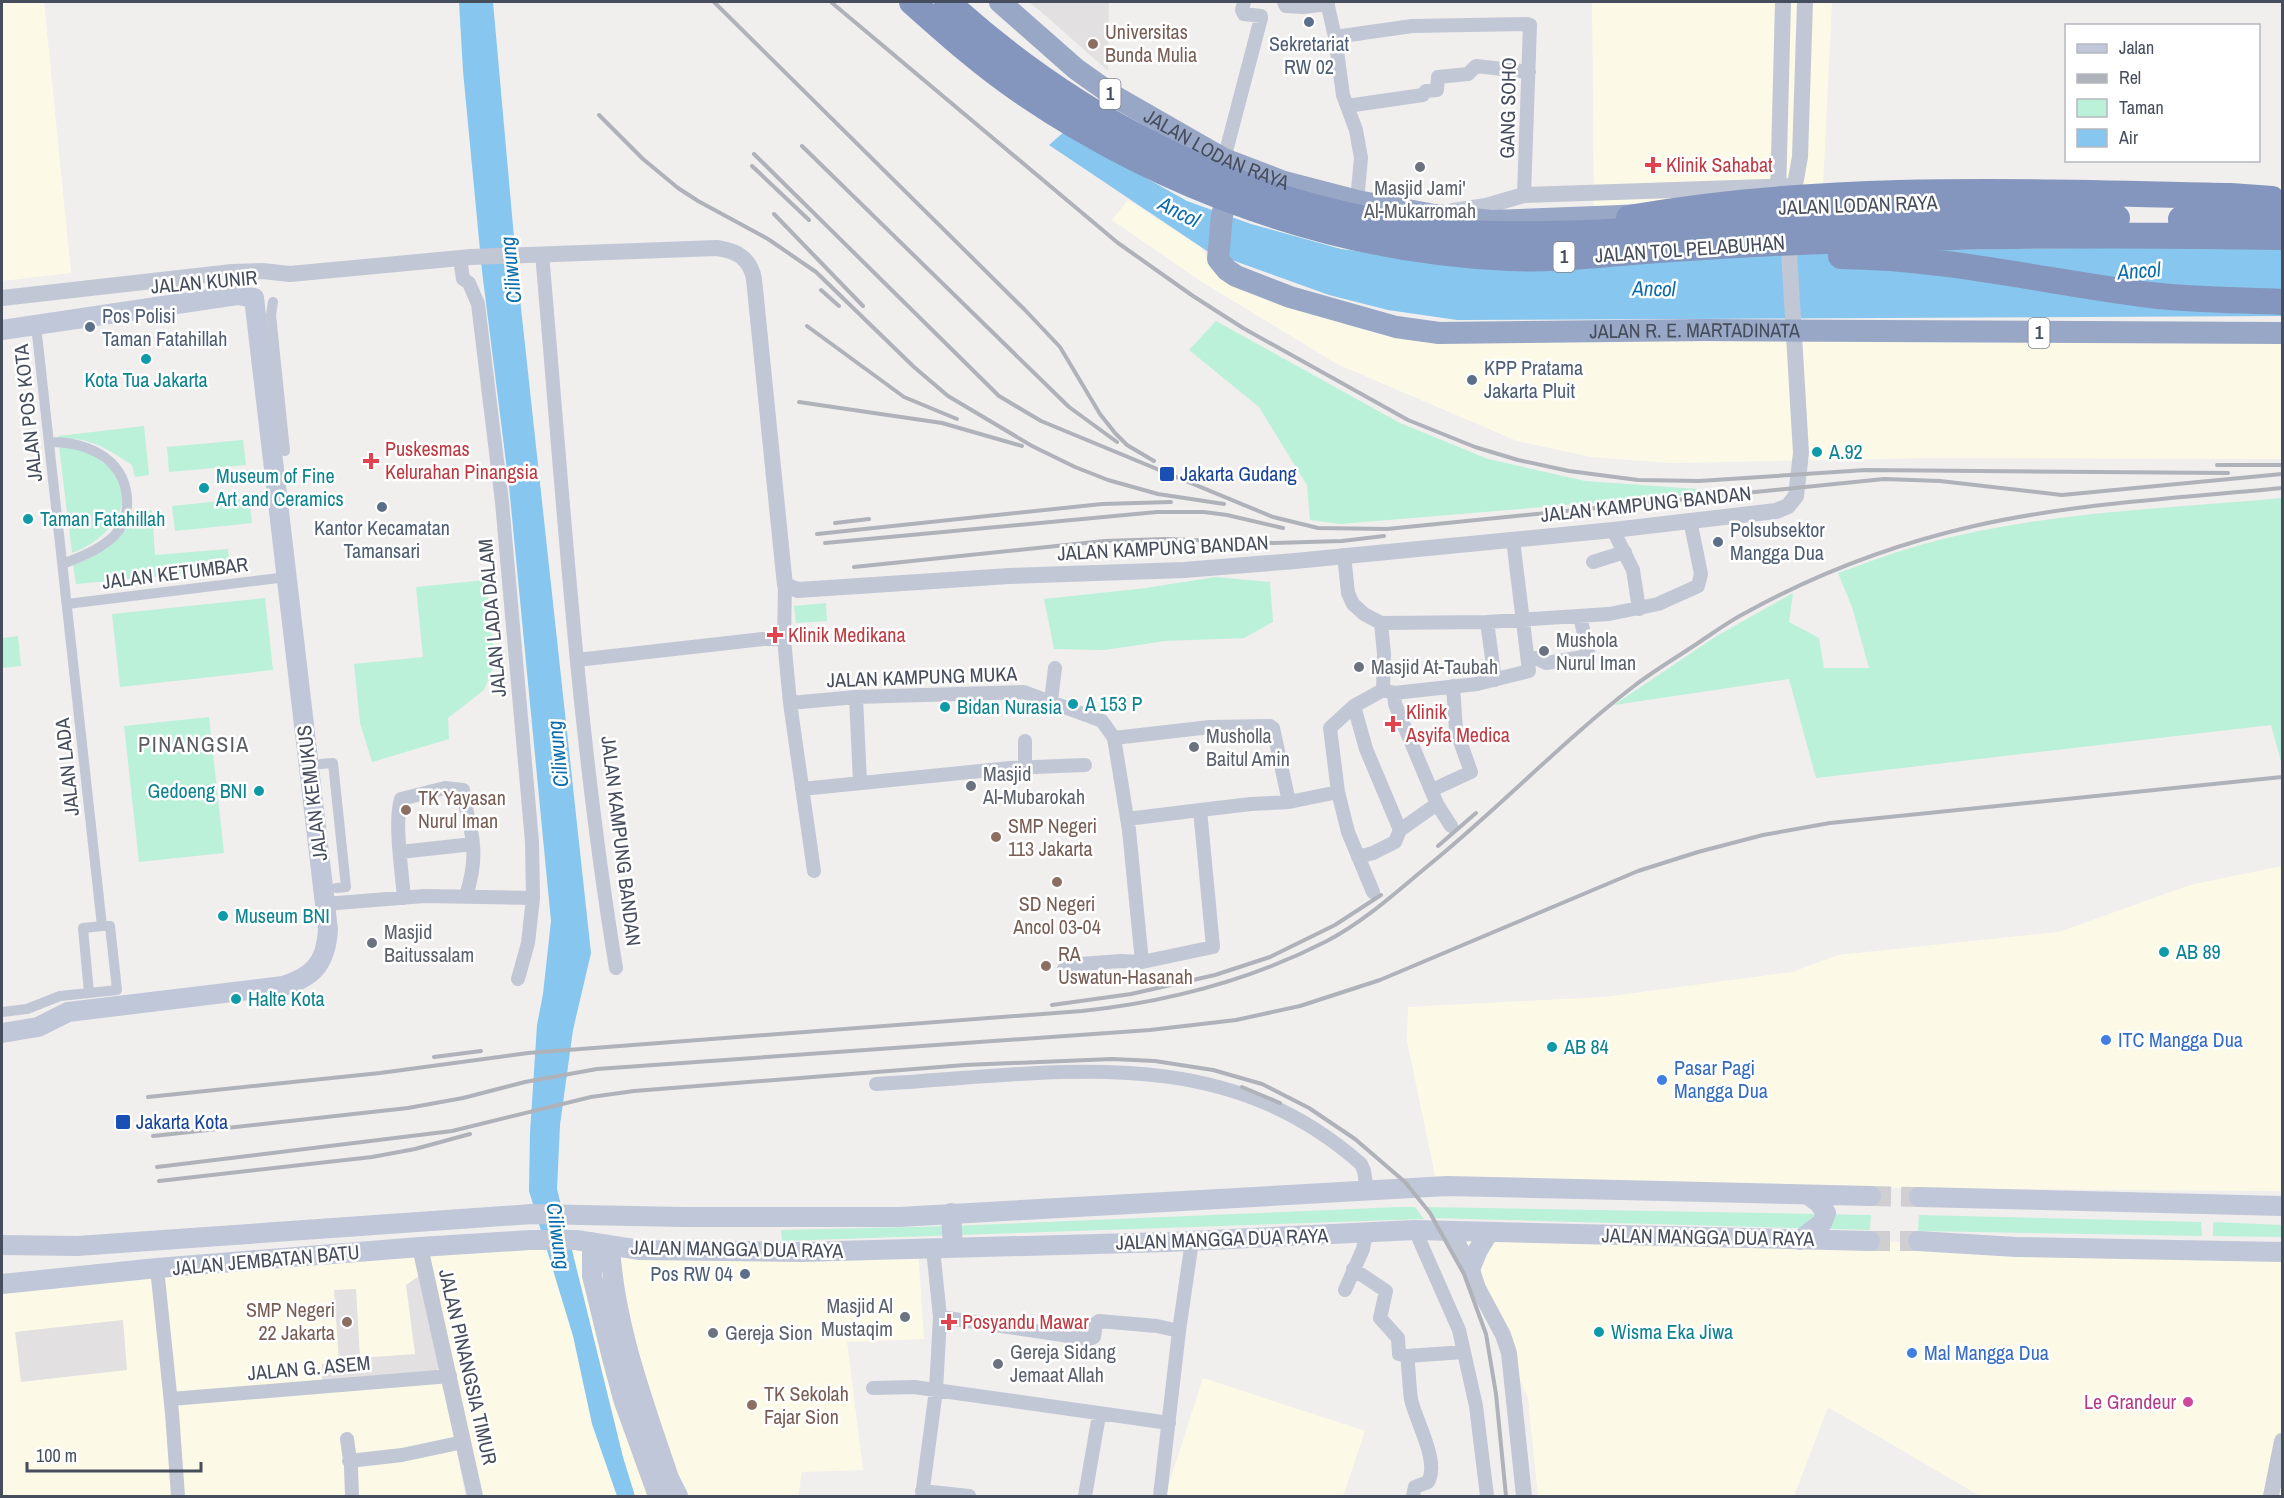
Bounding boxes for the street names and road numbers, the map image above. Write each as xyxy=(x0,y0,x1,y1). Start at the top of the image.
street label: GANG SOHO xyxy=(1493,57,1522,159)
road number: 1 xyxy=(1100,79,1120,109)
street label: JALAN LODAN RAYA xyxy=(1139,102,1293,196)
street label: JALAN LODAN RAYA xyxy=(1778,188,1938,221)
street label: JALAN TOL PELABUHAN xyxy=(1594,228,1786,269)
road number: 1 xyxy=(1554,242,1574,272)
street label: JALAN KUNIR xyxy=(150,263,258,300)
street label: JALAN R. E. MARTADINATA xyxy=(1589,316,1800,344)
road number: 1 xyxy=(2028,318,2050,348)
street label: JALAN POS KOTA xyxy=(7,343,48,483)
street label: JALAN KAMPUNG BANDAN xyxy=(1539,479,1752,528)
street label: JALAN KAMPUNG BANDAN xyxy=(1057,528,1269,567)
street label: JALAN LADA DALAM xyxy=(471,538,512,698)
street label: JALAN KETUMBAR xyxy=(100,550,250,595)
street label: JALAN KAMPUNG MUKA xyxy=(826,660,1018,693)
street label: JALAN LADA xyxy=(48,717,85,817)
street label: JALAN KEMUKUS xyxy=(290,724,333,863)
street label: JALAN KAMPUNG BANDAN xyxy=(595,734,648,948)
street label: JALAN MANGGA DUA RAYA xyxy=(1115,1221,1329,1256)
street label: JALAN MANGGA DUA RAYA xyxy=(1601,1221,1815,1252)
street label: JALAN MANGGA DUA RAYA xyxy=(630,1233,844,1264)
street label: JALAN JEMBATAN BATU xyxy=(171,1238,361,1281)
street label: JALAN PINANGSIA TIMUR xyxy=(433,1266,504,1468)
street label: JALAN G. ASEM xyxy=(246,1349,371,1386)

